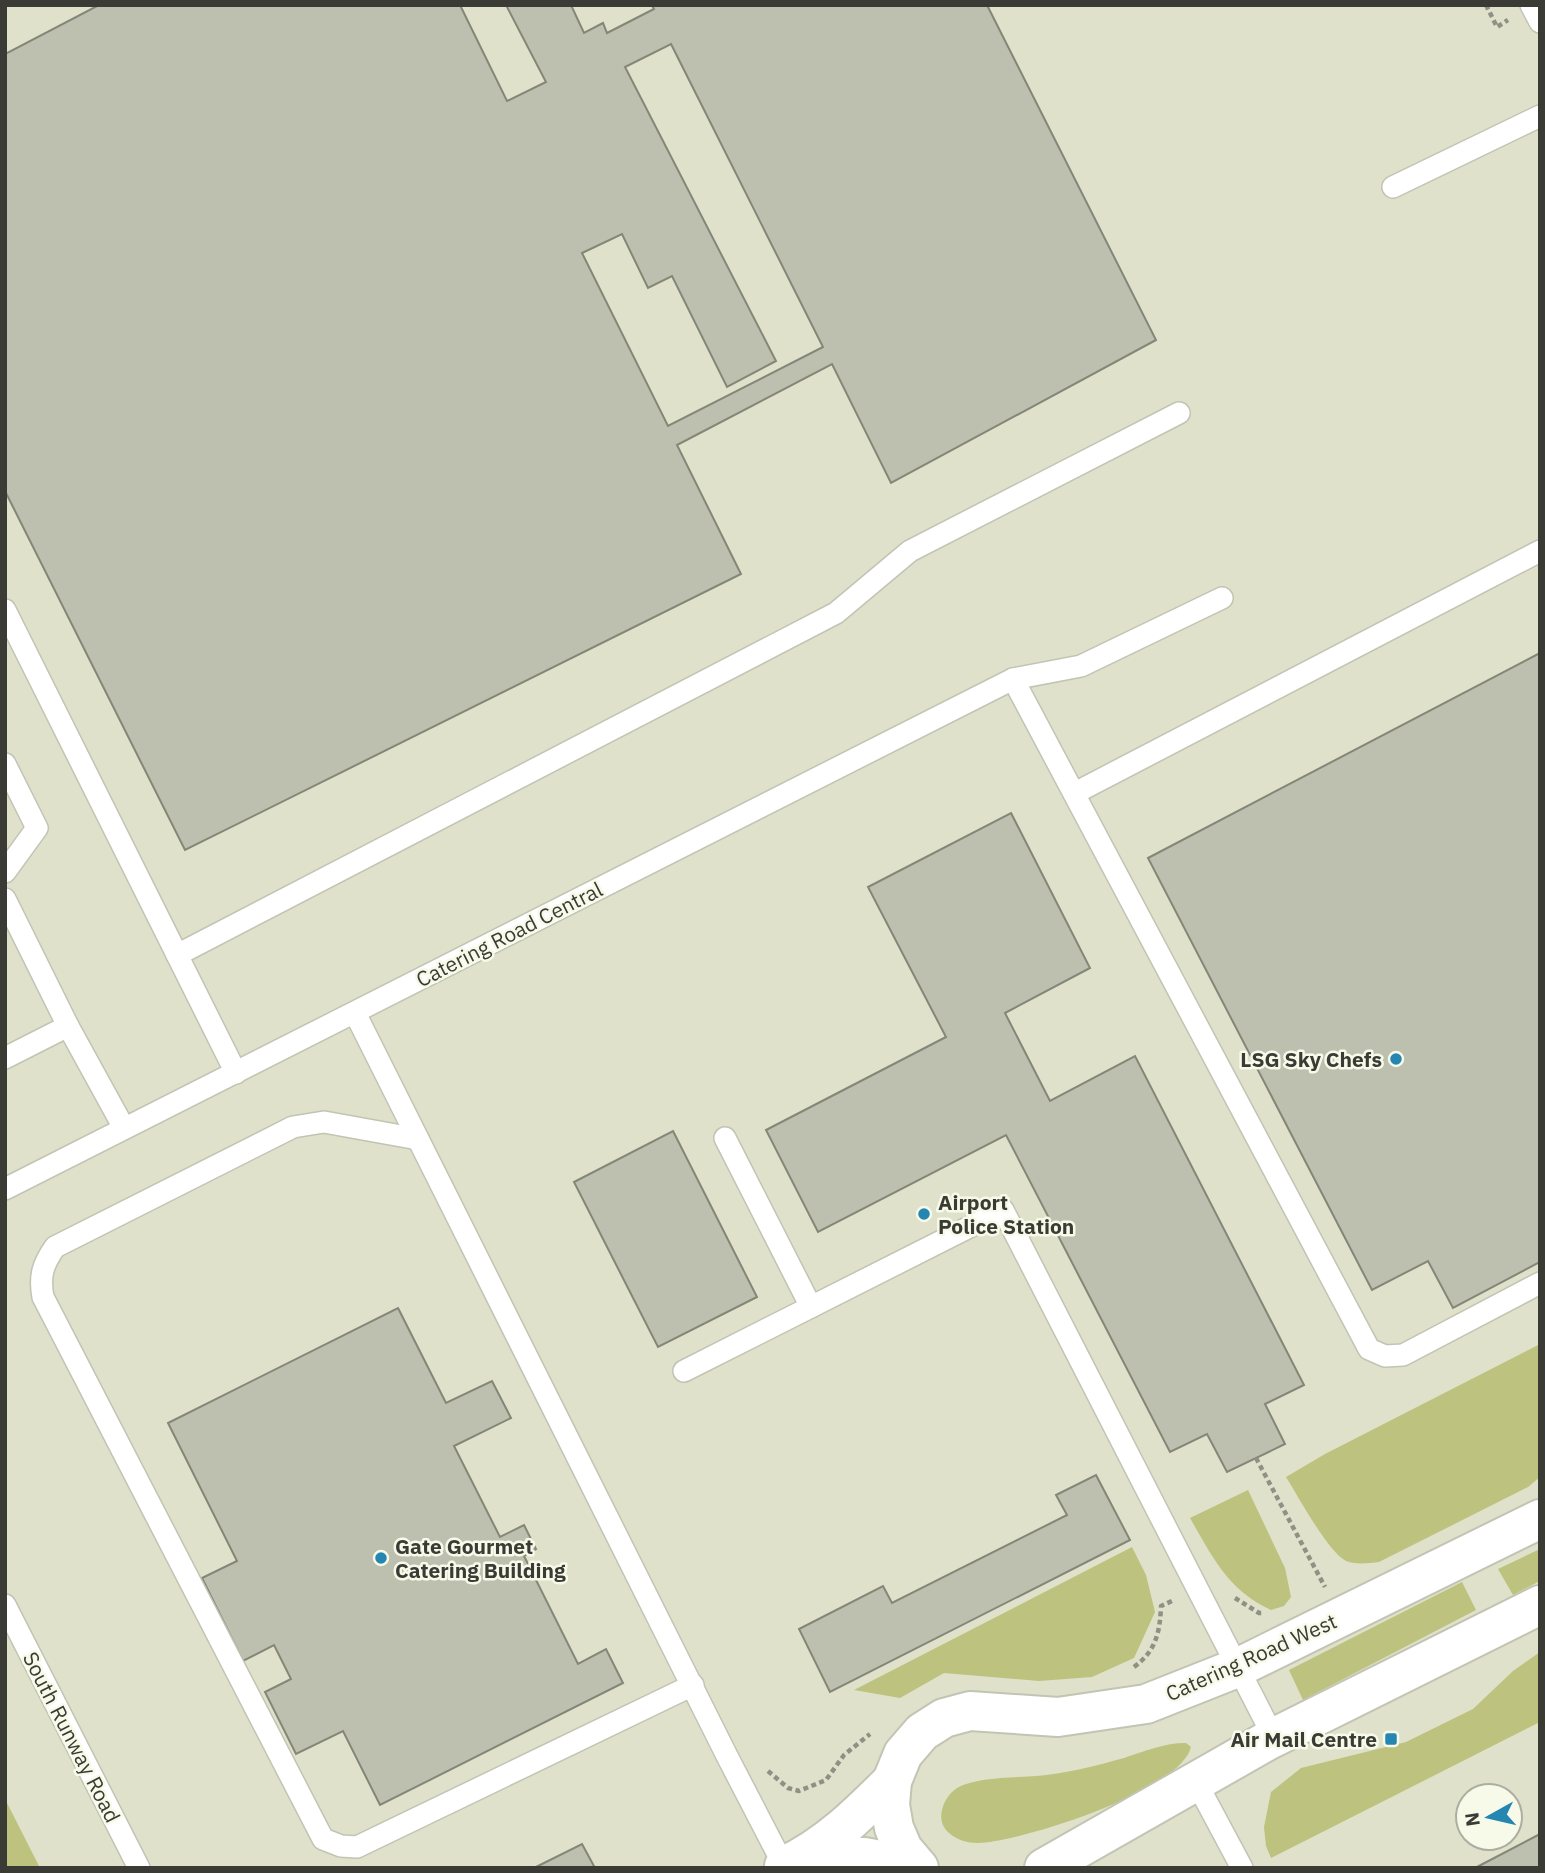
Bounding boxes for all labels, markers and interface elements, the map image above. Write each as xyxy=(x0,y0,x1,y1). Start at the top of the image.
street label: Catering Road Central xyxy=(411,875,607,993)
place label: LSG Sky Chefs xyxy=(1240,1045,1382,1073)
marker: LSG Sky Chefs xyxy=(1388,1051,1404,1067)
place label: Airport Police Station xyxy=(938,1188,1074,1240)
marker: Airport Police Station xyxy=(916,1206,932,1222)
place label: Gate Gourmet Catering Building xyxy=(395,1532,566,1584)
marker: Gate Gourmet Catering Building xyxy=(373,1550,389,1566)
street label: Catering Road West xyxy=(1161,1607,1341,1707)
street label: South Runway Road xyxy=(17,1647,127,1827)
place label: Air Mail Centre xyxy=(1230,1725,1377,1753)
marker: Air Mail Centre xyxy=(1383,1731,1399,1747)
north arrow xyxy=(1454,1782,1524,1852)
text: N xyxy=(1459,1811,1485,1828)

